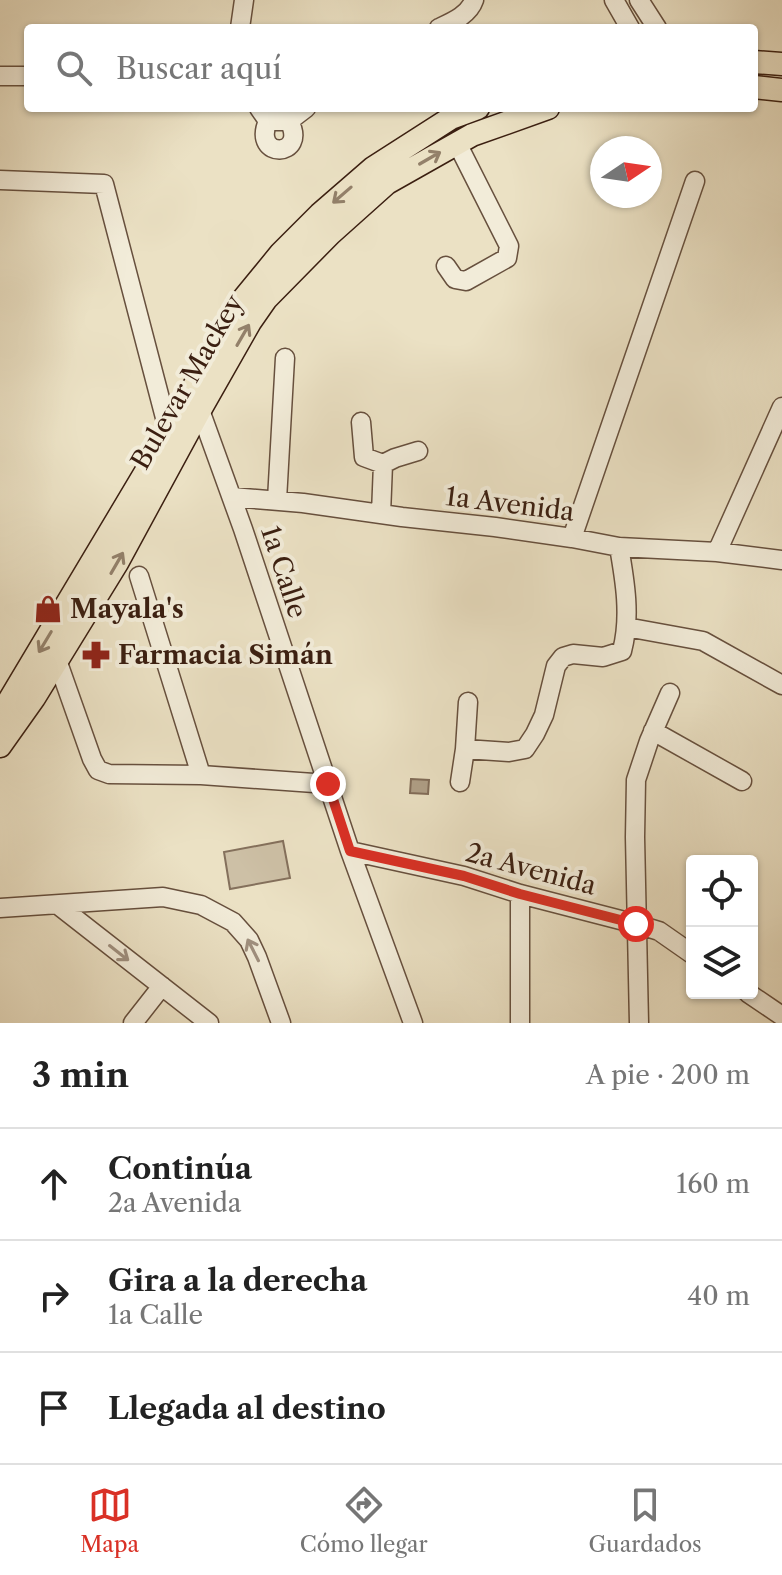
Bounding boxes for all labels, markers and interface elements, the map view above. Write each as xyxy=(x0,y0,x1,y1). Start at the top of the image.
search box xyxy=(24,24,758,112)
icon: search xyxy=(52,46,96,90)
text: Buscar aquí xyxy=(116,50,282,87)
north arrow xyxy=(590,136,662,208)
one-way arrow xyxy=(418,150,441,166)
one-way arrow xyxy=(332,185,352,203)
street label: Bulevar Mackey xyxy=(124,289,250,475)
one-way arrow xyxy=(235,324,251,347)
street label: 1a Avenida xyxy=(444,480,577,528)
street label: 1a Calle xyxy=(254,522,314,622)
one-way arrow xyxy=(110,551,125,575)
place label: Mayala's xyxy=(70,593,184,625)
shop icon: Mayala's xyxy=(33,594,63,624)
one-way arrow xyxy=(37,630,53,653)
place label: Farmacia Simán xyxy=(118,639,333,671)
pharmacy icon: Farmacia Simán xyxy=(81,640,111,670)
route end xyxy=(310,766,346,802)
street label: 2a Avenida xyxy=(462,836,600,902)
map controls xyxy=(686,855,758,999)
button: locate xyxy=(686,855,758,927)
route start xyxy=(618,906,654,942)
button: layers xyxy=(686,927,758,999)
one-way arrow xyxy=(245,939,260,963)
one-way arrow xyxy=(108,944,129,961)
text: 3 min xyxy=(32,1054,129,1096)
text: A pie · 200 m xyxy=(586,1059,750,1091)
text: Continúa xyxy=(108,1150,252,1187)
icon: ahead xyxy=(32,1162,76,1206)
text: 160 m xyxy=(676,1168,750,1200)
text: 2a Avenida xyxy=(108,1187,242,1219)
text: Gira a la derecha xyxy=(108,1262,367,1299)
icon: right xyxy=(32,1274,76,1318)
text: 40 m xyxy=(687,1280,750,1312)
text: 1a Calle xyxy=(108,1299,203,1331)
icon: arrive xyxy=(32,1386,76,1430)
text: Llegada al destino xyxy=(108,1390,386,1427)
tab: Mapa xyxy=(80,1483,139,1558)
tab: Cómo llegar xyxy=(300,1483,428,1558)
tab: Guardados xyxy=(588,1483,702,1558)

